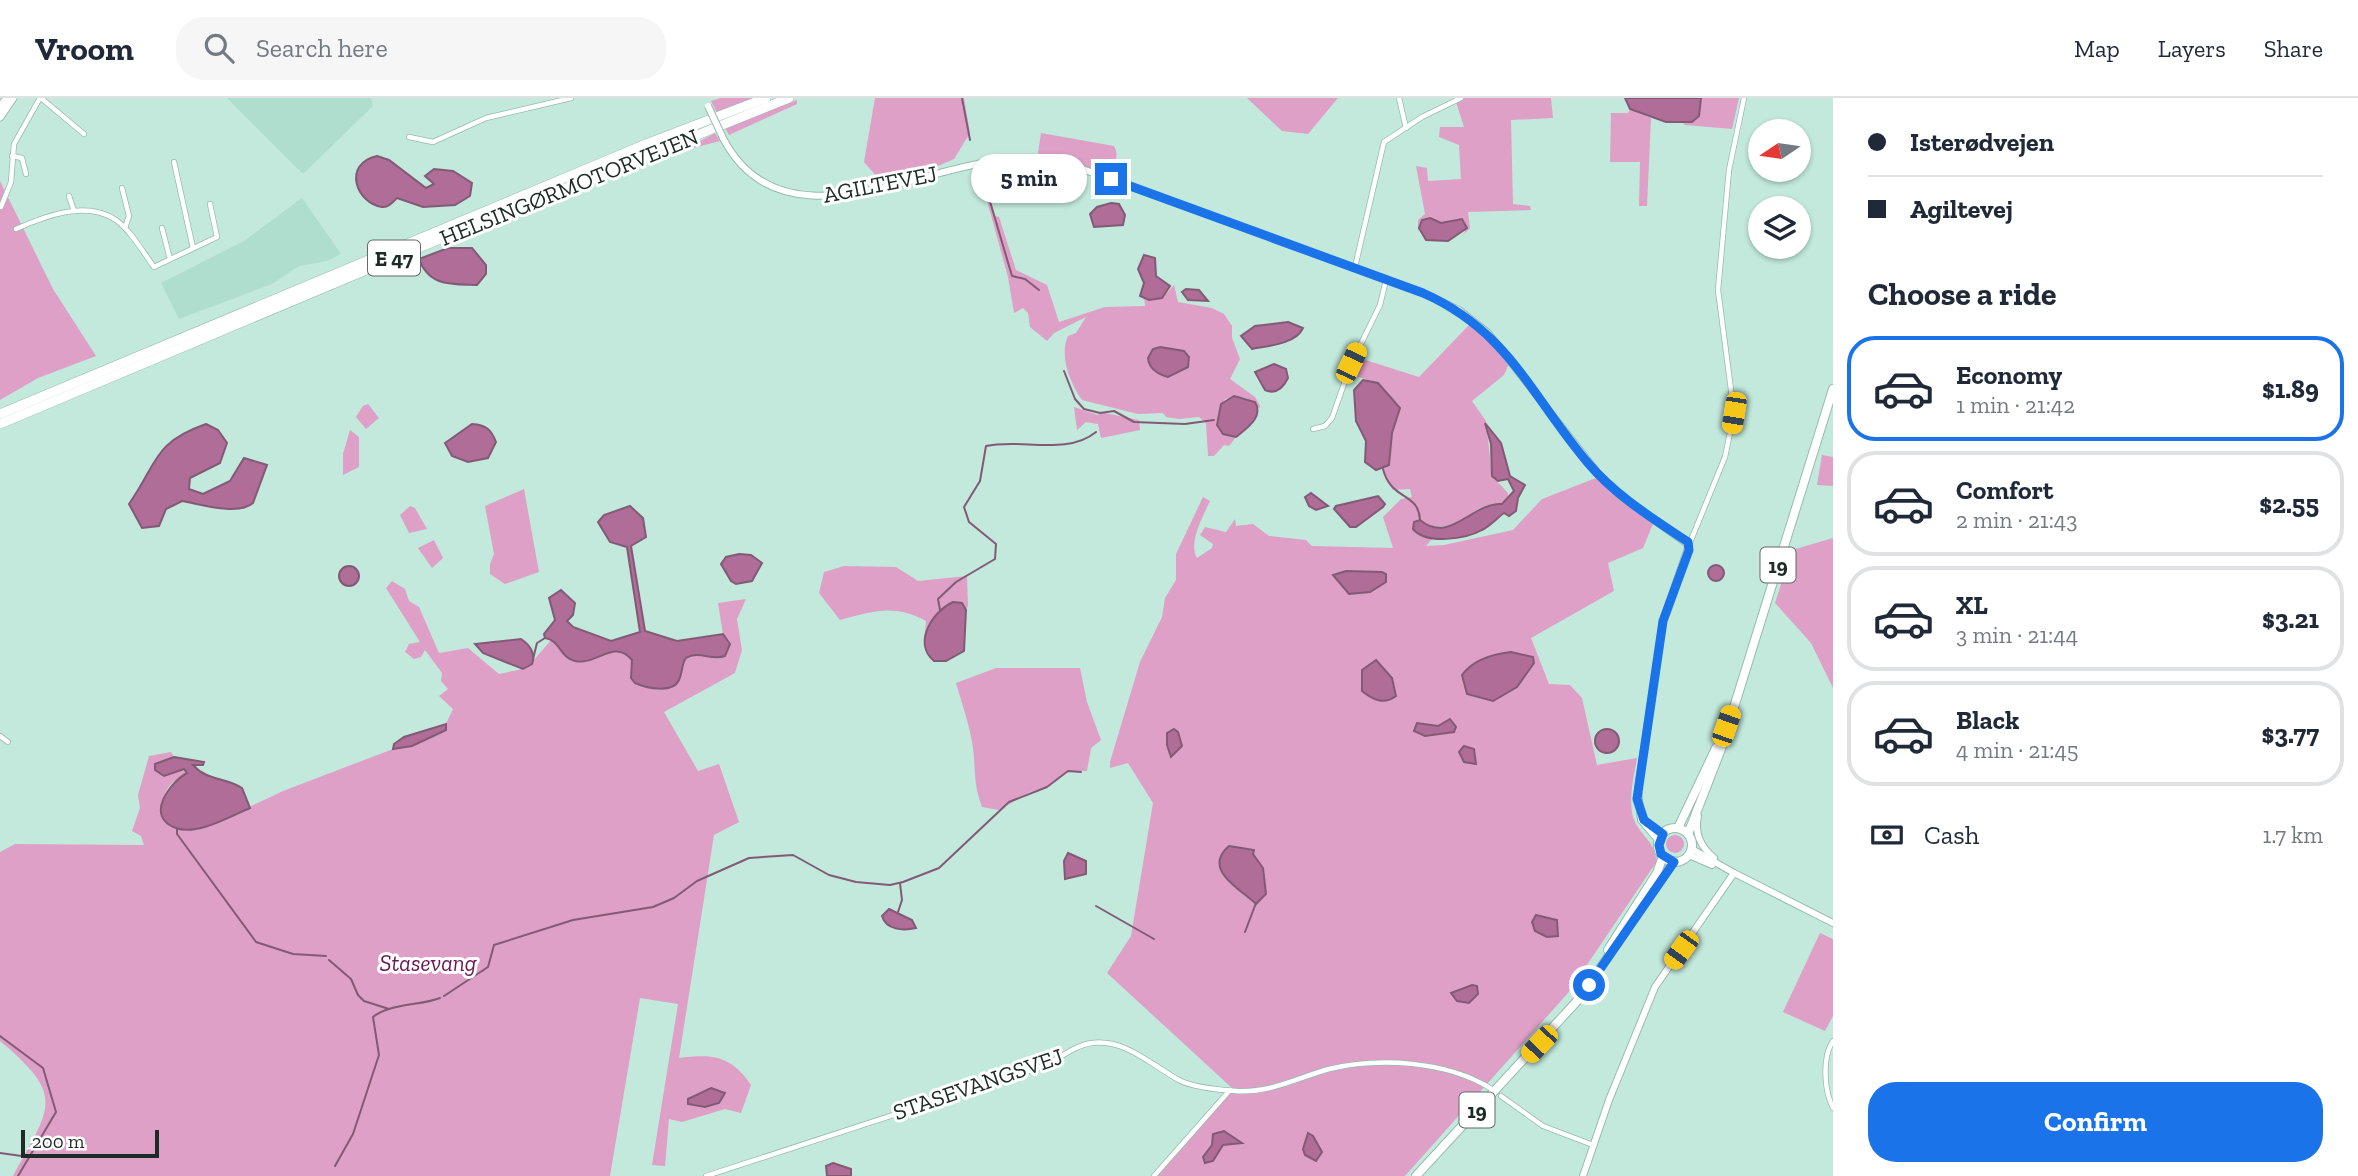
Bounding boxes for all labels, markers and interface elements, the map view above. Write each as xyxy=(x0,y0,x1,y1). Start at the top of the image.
search box xyxy=(176,17,666,80)
text: Vroom xyxy=(35,29,134,68)
icon: search xyxy=(200,29,238,67)
text: Search here xyxy=(256,32,388,64)
text: Map xyxy=(2074,34,2120,63)
text: Layers xyxy=(2158,34,2226,63)
text: Share xyxy=(2264,34,2323,63)
north arrow xyxy=(1748,119,1811,182)
map controls xyxy=(1748,119,1811,259)
street label: HELSINGØRMOTORVEJEN xyxy=(435,122,703,252)
text: Isterødvejen xyxy=(1910,126,2054,158)
callout: 5 min xyxy=(971,154,1086,204)
street label: AGILTEVEJ xyxy=(821,159,939,209)
route end xyxy=(1095,163,1127,195)
text: 5 min xyxy=(1001,164,1057,192)
text: Agiltevej xyxy=(1910,193,2013,225)
button: layers xyxy=(1748,196,1811,259)
road number: E 47 xyxy=(368,240,420,276)
text: Choose a ride xyxy=(1868,275,2056,313)
car xyxy=(1333,340,1370,386)
icon: car xyxy=(1872,357,1935,420)
text: Economy xyxy=(1956,359,2062,391)
text: $1.89 xyxy=(2262,373,2319,405)
car xyxy=(1721,391,1748,435)
text: 1 min · 21:42 xyxy=(1956,391,2075,419)
icon: car xyxy=(1872,472,1935,535)
text: Comfort xyxy=(1956,474,2053,506)
text: $2.55 xyxy=(2259,488,2319,520)
text: 2 min · 21:43 xyxy=(1956,506,2078,534)
road number: 19 xyxy=(1760,547,1796,582)
icon: car xyxy=(1872,587,1935,650)
text: XL xyxy=(1956,589,1988,621)
text: $3.21 xyxy=(2262,603,2319,635)
text: 3 min · 21:44 xyxy=(1956,621,2078,649)
icon: car xyxy=(1872,702,1935,765)
car xyxy=(1710,703,1743,749)
text: Black xyxy=(1956,704,2019,736)
text: $3.77 xyxy=(2261,718,2319,750)
text: 4 min · 21:45 xyxy=(1956,736,2079,764)
icon: cash xyxy=(1868,816,1906,854)
text: Cash xyxy=(1924,819,1979,851)
text: 1.7 km xyxy=(2263,821,2323,849)
car xyxy=(1661,927,1702,973)
park label: Stasevang xyxy=(379,949,477,977)
route start xyxy=(1573,969,1605,1001)
car xyxy=(1517,1021,1562,1067)
street label: STASEVANGSVEJ xyxy=(889,1042,1067,1126)
button: Confirm xyxy=(1868,1082,2323,1162)
road number: 19 xyxy=(1460,1093,1494,1128)
scale bar xyxy=(21,1127,159,1159)
text: 200 m xyxy=(32,1130,84,1153)

